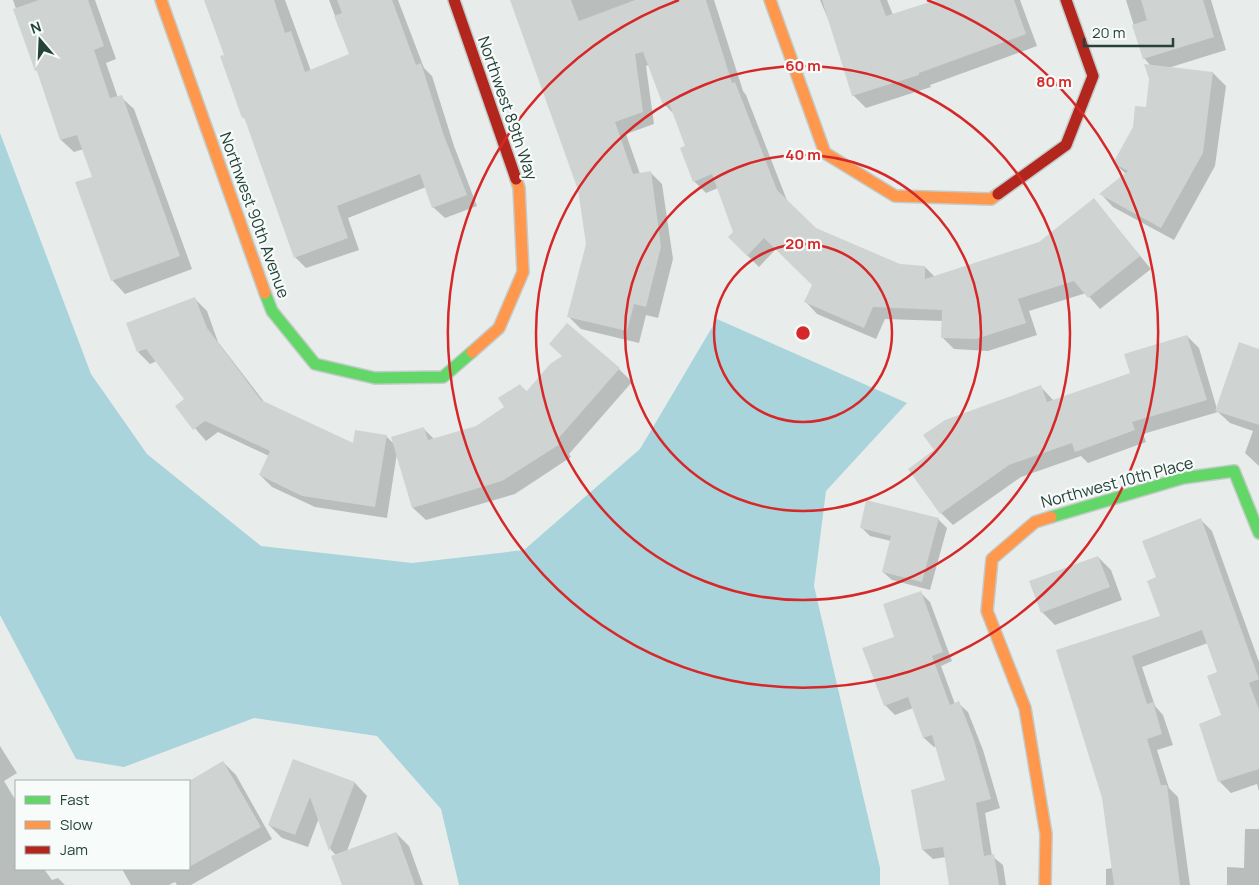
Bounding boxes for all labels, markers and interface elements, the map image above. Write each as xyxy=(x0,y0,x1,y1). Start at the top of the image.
north arrow xyxy=(15,15,65,65)
scale bar xyxy=(1084,15,1173,47)
text: N xyxy=(28,17,43,38)
text: 20 m xyxy=(1092,22,1125,43)
street label: Northwest 89th Way xyxy=(473,33,543,183)
text: 60 m xyxy=(785,55,821,76)
text: 80 m xyxy=(1036,71,1072,92)
street label: Northwest 90th Avenue xyxy=(215,129,295,301)
text: 40 m xyxy=(785,144,821,165)
text: 20 m xyxy=(785,233,821,254)
centre of rings xyxy=(794,324,812,342)
street label: Northwest 10th Place xyxy=(1038,451,1196,513)
legend xyxy=(15,780,190,870)
text: Fast xyxy=(60,789,89,810)
text: Slow xyxy=(60,814,93,835)
text: Jam xyxy=(60,839,88,860)

